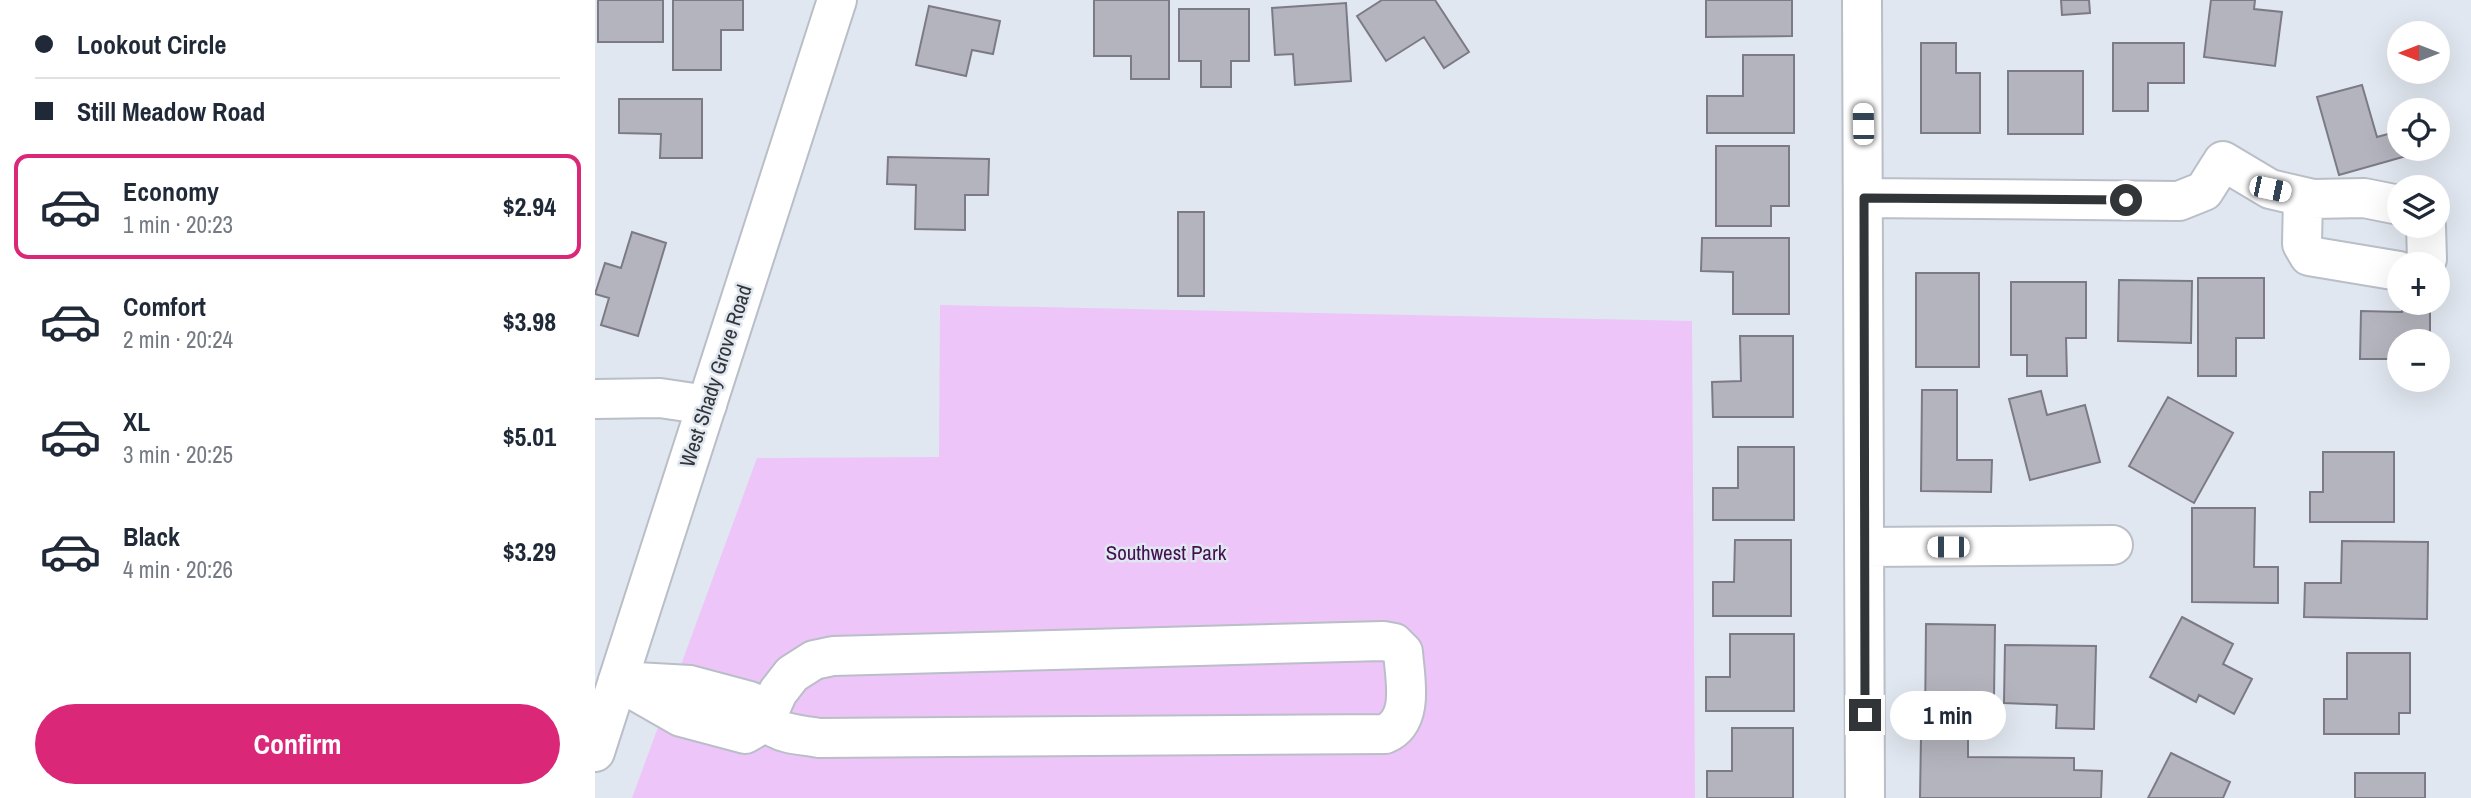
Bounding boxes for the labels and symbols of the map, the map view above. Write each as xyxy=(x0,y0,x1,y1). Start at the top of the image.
north arrow xyxy=(2387,21,2450,84)
car xyxy=(1853,103,1874,145)
car xyxy=(2248,174,2293,204)
route start xyxy=(2110,184,2142,216)
street label: West Shady Grove Road xyxy=(672,281,759,471)
car xyxy=(1928,537,1970,558)
park label: Southwest Park xyxy=(1106,538,1227,567)
callout: 1 min xyxy=(1889,690,2005,740)
route end xyxy=(1849,699,1881,731)

